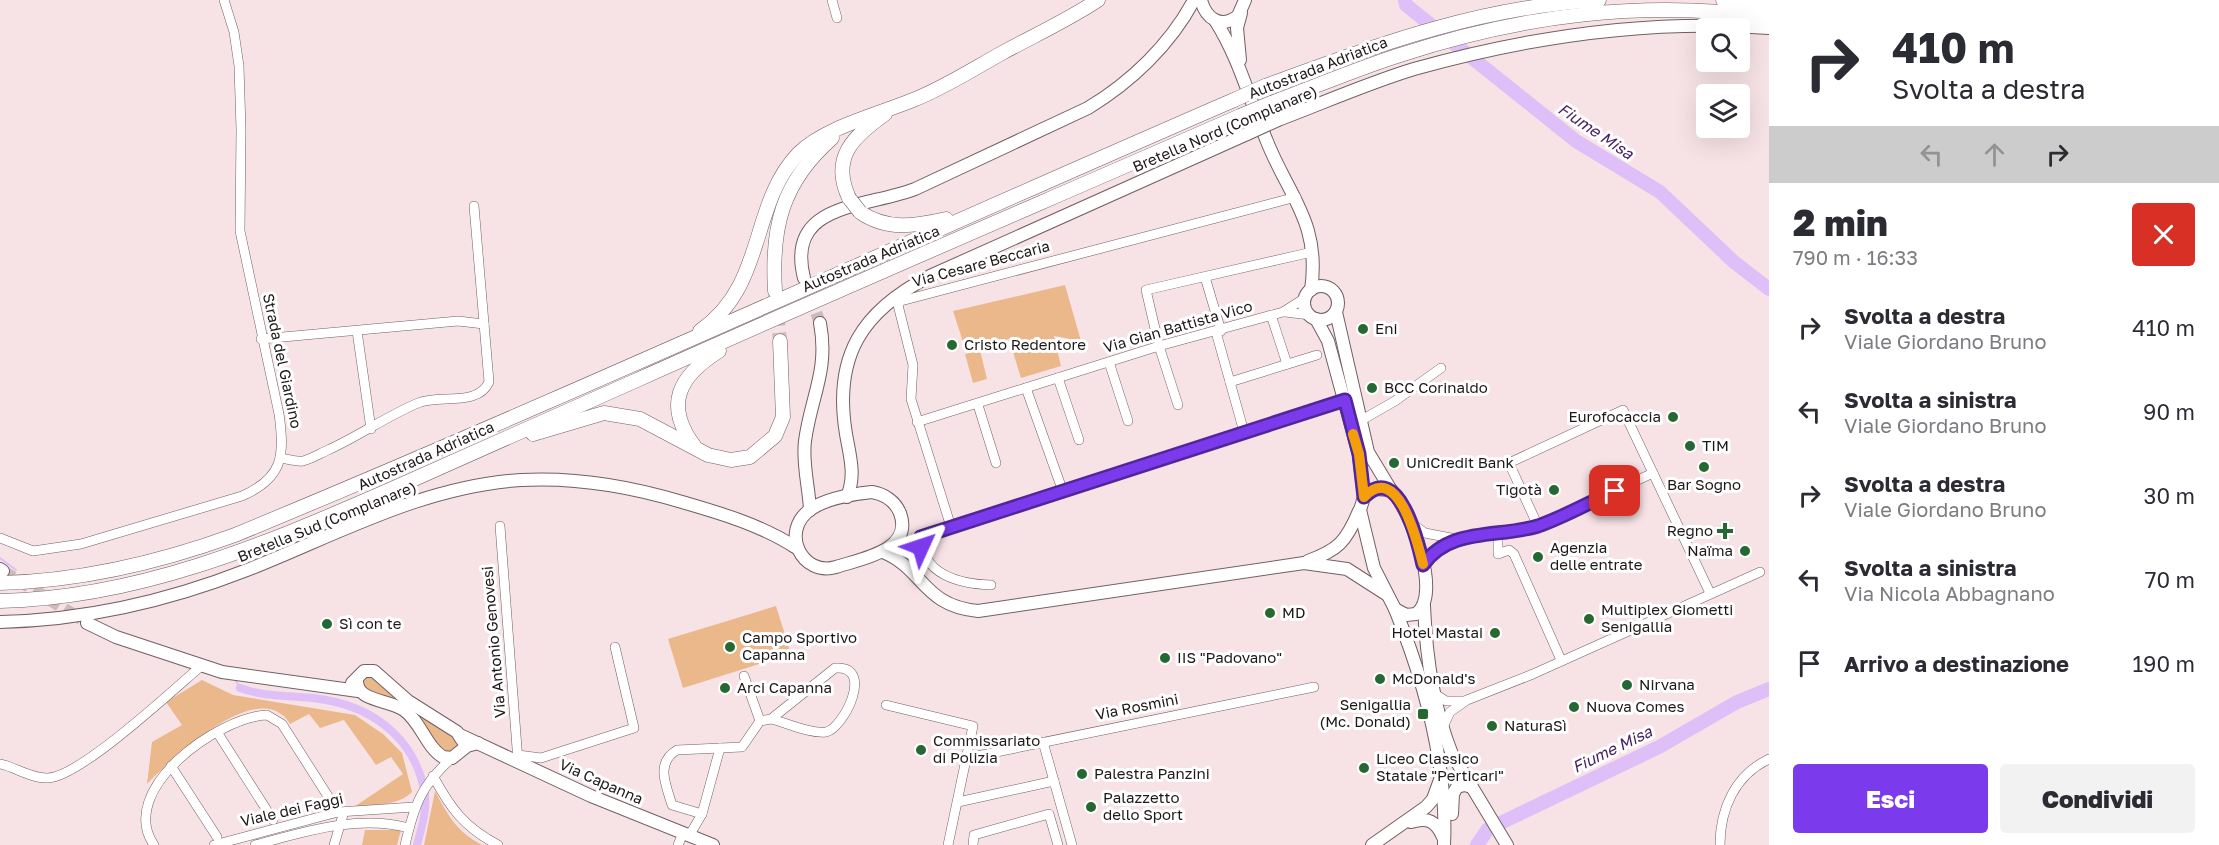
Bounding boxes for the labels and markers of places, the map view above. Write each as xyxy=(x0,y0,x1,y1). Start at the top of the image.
place label: Eni xyxy=(1375,319,1397,337)
marker: Eni xyxy=(1356,322,1370,336)
place label: Cristo Redentore xyxy=(964,335,1086,353)
marker: Cristo Redentore xyxy=(945,338,959,352)
place label: BCC Corinaldo xyxy=(1384,378,1488,396)
marker: BCC Corinaldo xyxy=(1365,381,1379,395)
place label: Eurofocaccia xyxy=(1568,407,1661,425)
marker: Eurofocaccia xyxy=(1666,410,1680,424)
place label: TIM xyxy=(1702,436,1729,454)
marker: TIM xyxy=(1683,439,1697,453)
place label: UniCredit Bank xyxy=(1406,453,1515,471)
marker: UniCredit Bank xyxy=(1387,456,1401,470)
marker: Bar Sogno xyxy=(1697,460,1711,474)
pin xyxy=(1589,465,1640,516)
place label: Bar Sogno xyxy=(1667,475,1741,493)
place label: Tigotà xyxy=(1496,480,1542,498)
marker: Tigotà xyxy=(1547,483,1561,497)
place label: Regno xyxy=(1667,521,1713,539)
marker: Regno xyxy=(1718,524,1732,538)
place label: Agenzia delle entrate xyxy=(1550,538,1643,573)
place label: Naïma xyxy=(1687,541,1733,559)
marker: Naïma xyxy=(1738,544,1752,558)
marker: Agenzia delle entrate xyxy=(1531,550,1545,564)
place label: Multiplex Giometti Senigallia xyxy=(1601,600,1733,635)
place label: MD xyxy=(1282,603,1305,621)
marker: MD xyxy=(1263,606,1277,620)
marker: Multiplex Giometti Senigallia xyxy=(1582,612,1596,626)
place label: Sì con te xyxy=(339,614,402,632)
marker: Sì con te xyxy=(320,617,334,631)
place label: Hotel Mastai xyxy=(1392,623,1483,641)
marker: Hotel Mastai xyxy=(1488,626,1502,640)
place label: Campo Sportivo Capanna xyxy=(742,628,857,663)
marker: Campo Sportivo Capanna xyxy=(723,640,737,654)
place label: IIS "Padovano" xyxy=(1177,648,1282,666)
marker: IIS "Padovano" xyxy=(1158,651,1172,665)
place label: McDonald's xyxy=(1392,669,1475,687)
marker: McDonald's xyxy=(1373,672,1387,686)
place label: Nirvana xyxy=(1639,675,1695,693)
place label: Arci Capanna xyxy=(737,678,832,696)
marker: Nirvana xyxy=(1620,678,1634,692)
marker: Arci Capanna xyxy=(718,681,732,695)
place label: Senigallia (Mc. Donald) xyxy=(1319,695,1411,730)
place label: Nuova Comes xyxy=(1586,697,1685,715)
marker: Nuova Comes xyxy=(1567,700,1581,714)
marker: Senigallia (Mc. Donald) xyxy=(1416,707,1430,721)
place label: NaturaSì xyxy=(1504,716,1567,734)
marker: NaturaSì xyxy=(1485,719,1499,733)
place label: Commissariato di Polizia xyxy=(933,731,1040,766)
marker: Commissariato di Polizia xyxy=(914,743,928,757)
place label: Liceo Classico Statale "Perticari" xyxy=(1376,749,1504,784)
marker: Liceo Classico Statale "Perticari" xyxy=(1357,761,1371,775)
place label: Palestra Panzini xyxy=(1094,764,1210,782)
marker: Palestra Panzini xyxy=(1075,767,1089,781)
place label: Palazzetto dello Sport xyxy=(1103,788,1183,823)
marker: Palazzetto dello Sport xyxy=(1084,800,1098,814)

